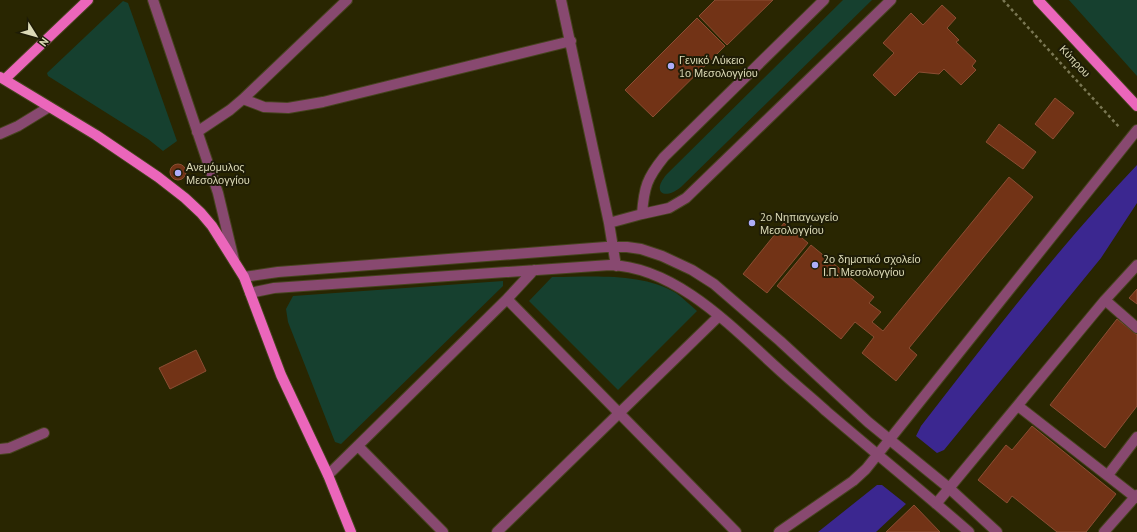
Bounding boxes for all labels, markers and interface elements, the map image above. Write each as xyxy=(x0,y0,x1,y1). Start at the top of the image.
north arrow xyxy=(16,16,56,56)
text: N xyxy=(36,35,52,49)
street label: Κύπρου xyxy=(1057,42,1093,80)
place label: Γενικό Λύκειο 1ο Μεσολογγίου xyxy=(679,53,758,80)
marker: Γενικό Λύκειο 1ο Μεσολογγίου xyxy=(666,61,676,71)
place label: Ανεμόμυλος Μεσολογγίου xyxy=(186,160,250,187)
marker: Ανεμόμυλος Μεσολογγίου xyxy=(173,168,183,178)
place label: 2ο Νηπιαγωγείο Μεσολογγίου xyxy=(760,210,838,237)
marker: 2ο Νηπιαγωγείο Μεσολογγίου xyxy=(747,218,757,228)
place label: 2ο δημοτικό σχολείο Ι.Π. Μεσολογγίου xyxy=(823,252,921,279)
marker: 2ο δημοτικό σχολείο Ι.Π. Μεσολογγίου xyxy=(810,260,820,270)

